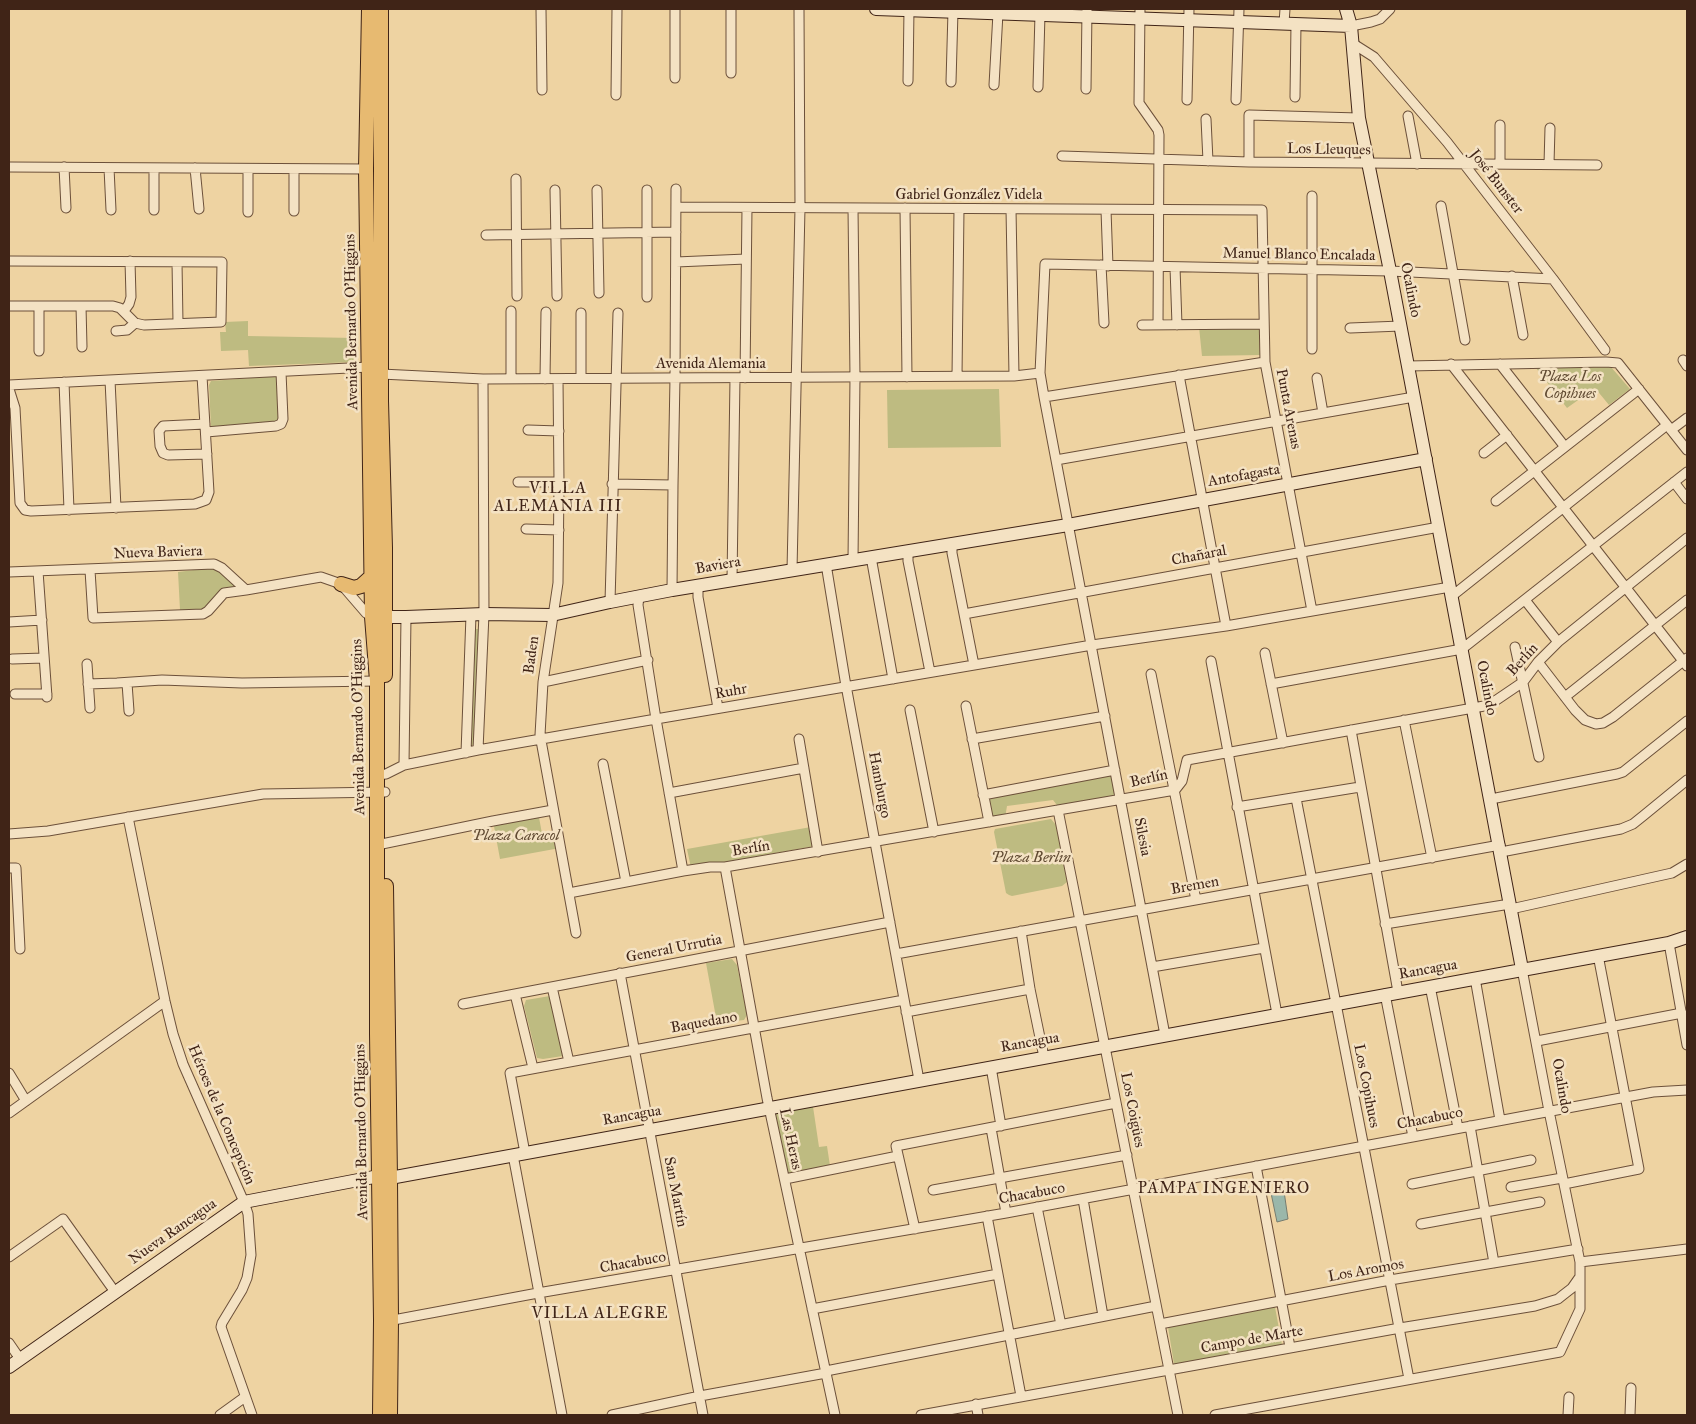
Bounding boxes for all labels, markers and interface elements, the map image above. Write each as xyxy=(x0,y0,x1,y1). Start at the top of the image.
street label: Los Lleuques xyxy=(1287,140,1371,160)
street label: José Bunster xyxy=(1465,146,1527,218)
street label: Gabriel González Videla xyxy=(896,186,1042,204)
street label: Avenida Bernardo O'Higgins xyxy=(341,234,363,410)
street label: Manuel Blanco Encalada xyxy=(1222,245,1376,265)
street label: Ocalindo xyxy=(1396,261,1424,319)
street label: Avenida Alemania xyxy=(656,355,766,373)
street label: Punta Arenas xyxy=(1271,367,1305,451)
park label: Plaza Los Copihues xyxy=(1539,368,1601,403)
street label: Antofagasta xyxy=(1207,461,1281,491)
district label: VILLA ALEMANIA III xyxy=(492,479,624,517)
street label: Nueva Baviera xyxy=(113,542,203,564)
street label: Chañaral xyxy=(1170,542,1228,570)
street label: Baviera xyxy=(694,553,742,579)
street label: Baden xyxy=(520,635,544,675)
street label: Avenida Bernardo O'Higgins xyxy=(348,639,370,815)
street label: Berlín xyxy=(1504,640,1542,680)
street label: Ocalindo xyxy=(1472,659,1500,717)
street label: Ruhr xyxy=(713,680,749,704)
street label: Hamburgo xyxy=(864,750,894,820)
street label: Berlín xyxy=(1128,766,1170,792)
street label: Silesia xyxy=(1129,816,1155,858)
park label: Plaza Caracol xyxy=(473,827,559,845)
street label: Berlín xyxy=(731,837,771,861)
park label: Plaza Berlin xyxy=(991,849,1071,867)
street label: Bremen xyxy=(1170,873,1220,899)
street label: General Urrutia xyxy=(624,931,724,967)
street label: Rancagua xyxy=(1397,956,1459,984)
street label: Baquedano xyxy=(669,1008,739,1038)
street label: Rancagua xyxy=(999,1029,1061,1057)
street label: Héroes de la Concepción xyxy=(183,1042,259,1188)
street label: Los Copihues xyxy=(1349,1043,1383,1129)
street label: Avenida Bernardo O'Higgins xyxy=(351,1044,373,1220)
street label: Ocalindo xyxy=(1547,1057,1575,1115)
street label: Los Coigües xyxy=(1116,1071,1148,1149)
street label: Rancagua xyxy=(601,1102,663,1130)
street label: Chacabuco xyxy=(1396,1104,1464,1134)
street label: Las Heras xyxy=(775,1107,805,1171)
street label: San Martín xyxy=(659,1155,691,1229)
street label: Chacabuco xyxy=(998,1179,1066,1209)
district label: PAMPA INGENIERO xyxy=(1136,1179,1312,1199)
street label: Nueva Rancagua xyxy=(126,1195,220,1269)
street label: Chacabuco xyxy=(599,1248,667,1278)
street label: Los Aromos xyxy=(1327,1256,1405,1286)
district label: VILLA ALEGRE xyxy=(530,1304,670,1324)
street label: Campo de Marte xyxy=(1199,1322,1305,1358)

